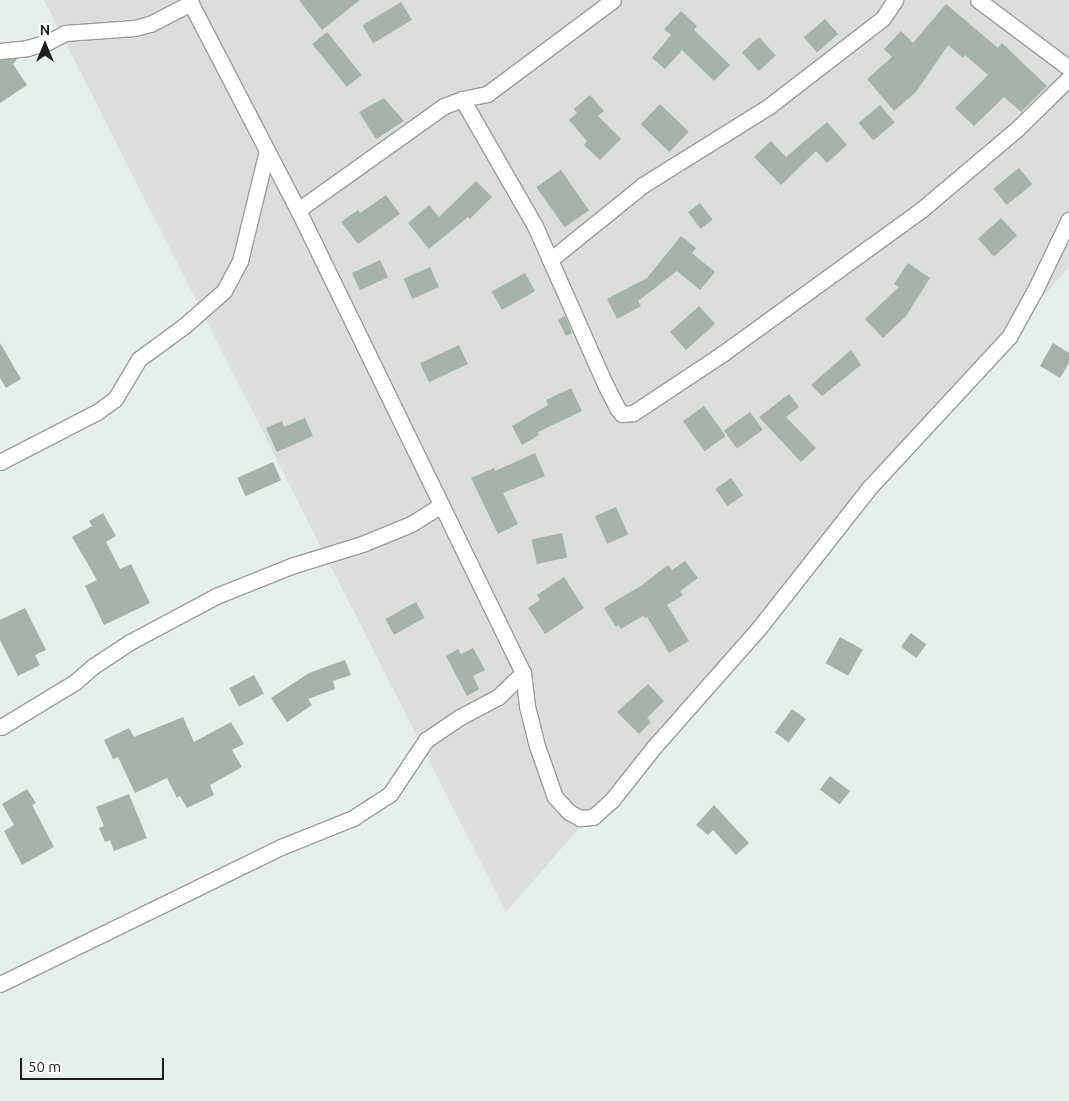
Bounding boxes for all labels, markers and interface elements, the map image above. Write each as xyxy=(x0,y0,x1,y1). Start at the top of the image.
north arrow xyxy=(20,20,70,70)
text: N xyxy=(40,22,50,38)
scale bar xyxy=(22,1048,166,1080)
text: 50 m xyxy=(28,1058,61,1075)

